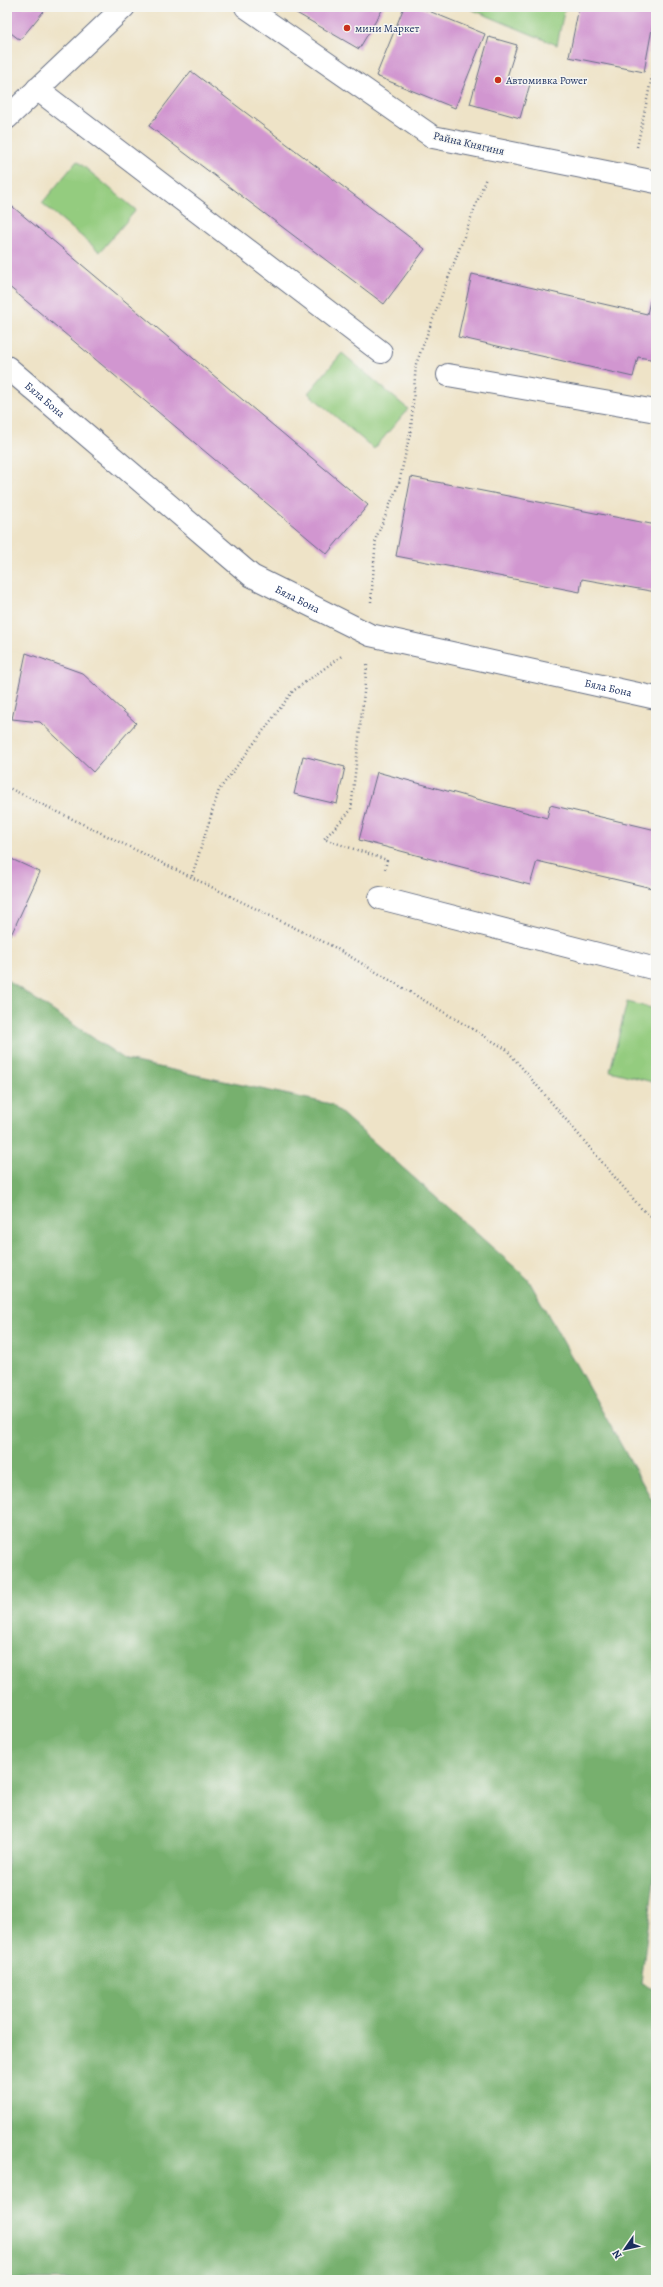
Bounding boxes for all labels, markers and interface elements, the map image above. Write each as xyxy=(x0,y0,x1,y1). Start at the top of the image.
place label: мини Маркет xyxy=(355,21,419,36)
marker: мини Маркет xyxy=(342,23,352,33)
place label: Автомивка Power xyxy=(505,73,587,88)
marker: Автомивка Power xyxy=(493,75,503,85)
street label: Райна Княгиня xyxy=(432,128,506,159)
street label: Бяла Бона xyxy=(21,378,69,422)
street label: Бяла Бона xyxy=(272,582,323,617)
street label: Бяла Бона xyxy=(583,675,634,701)
north arrow xyxy=(605,2229,645,2269)
text: N xyxy=(609,2247,626,2262)

